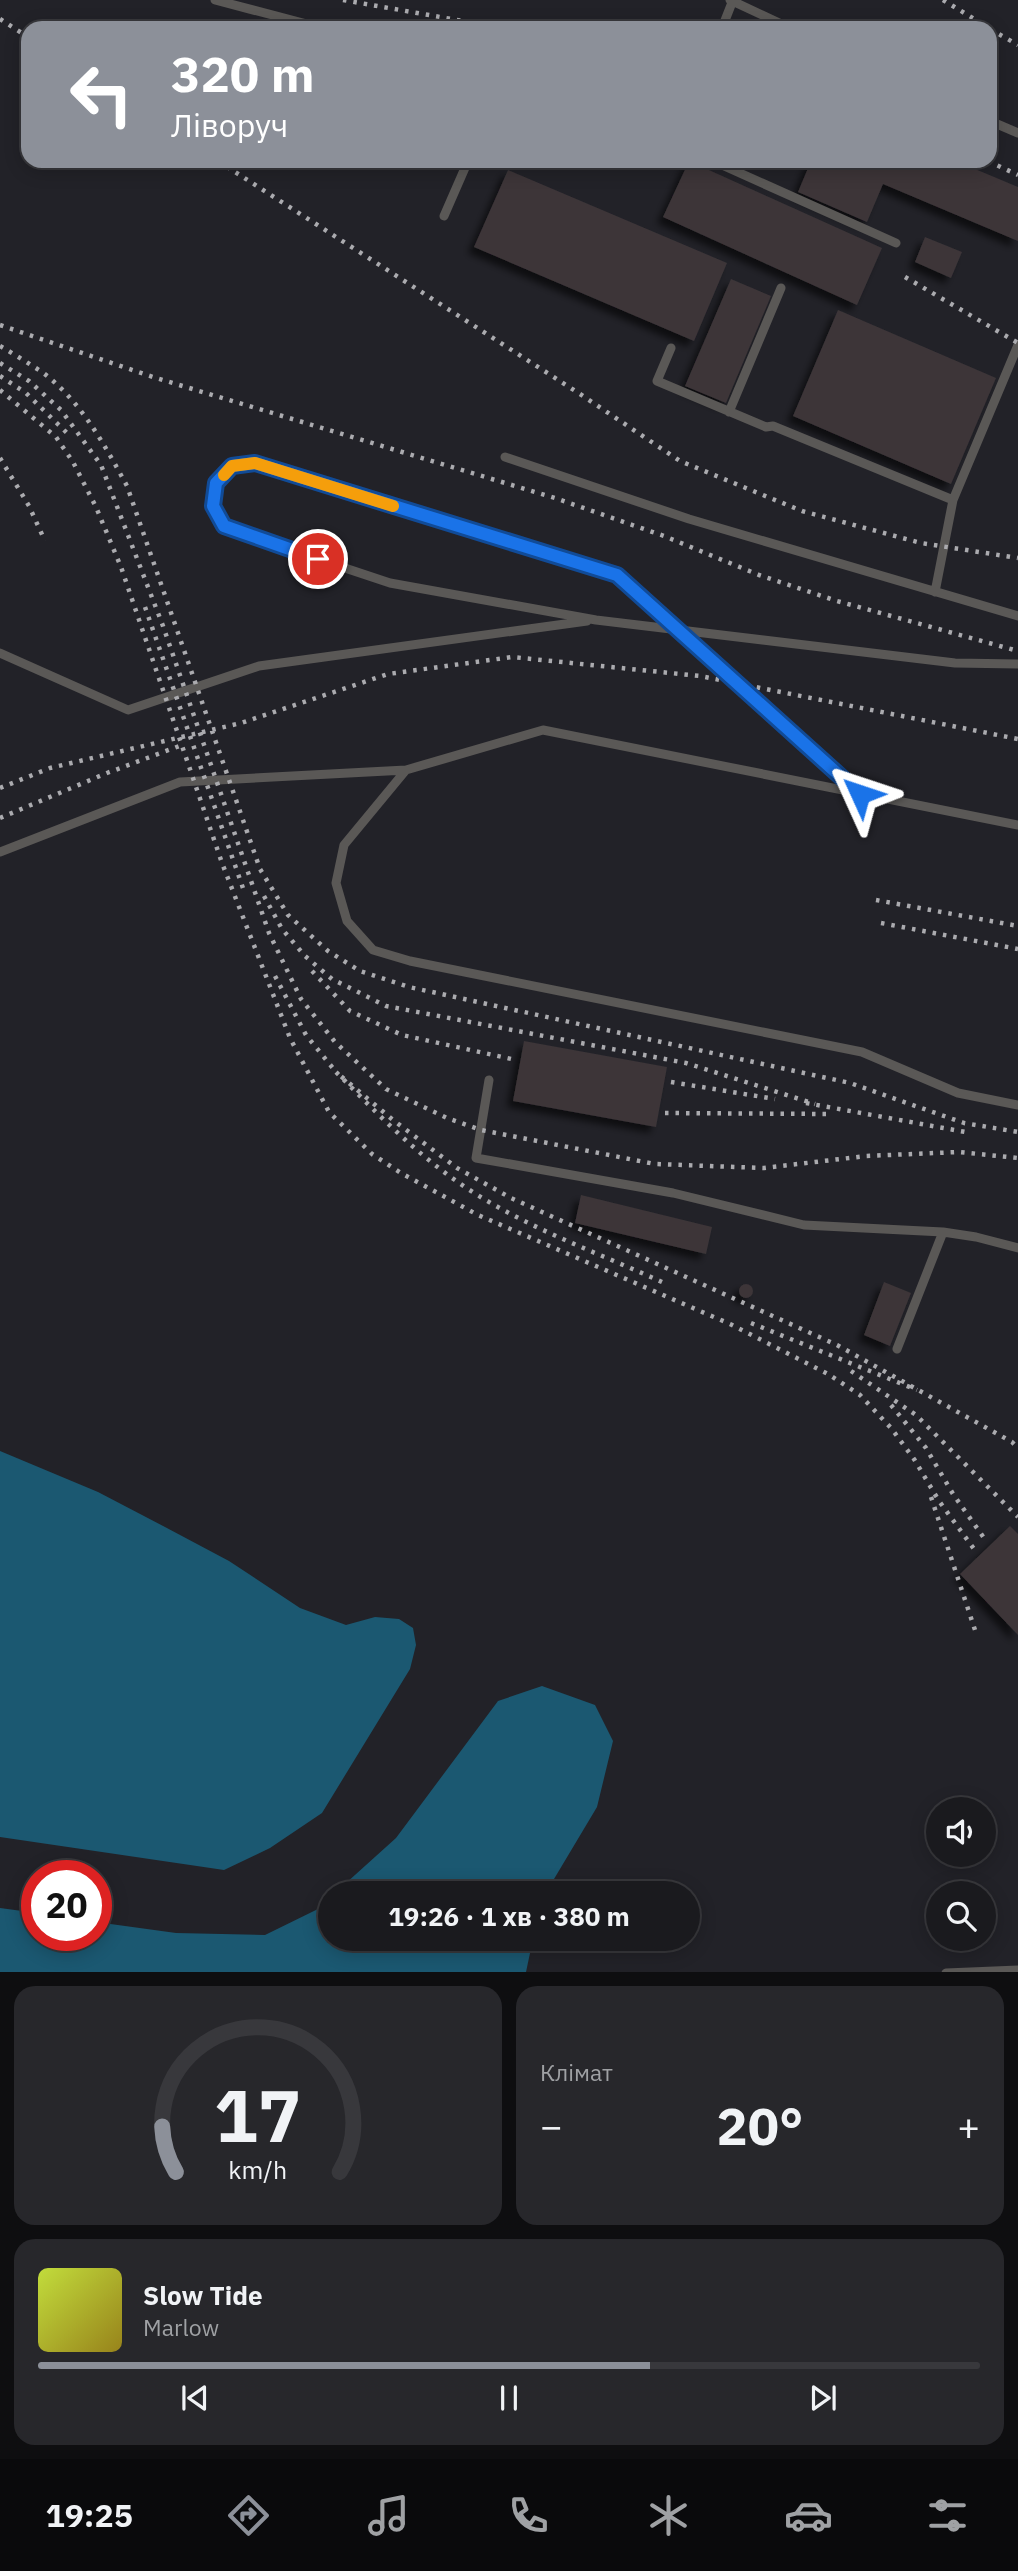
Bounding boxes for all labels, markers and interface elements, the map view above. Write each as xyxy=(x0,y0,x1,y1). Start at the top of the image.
text: 320 m xyxy=(171,42,315,105)
icon: left xyxy=(56,49,147,140)
text: Ліворуч xyxy=(171,104,288,146)
pin xyxy=(288,529,348,589)
icon: arrive xyxy=(299,540,337,578)
position arrow xyxy=(823,757,897,831)
map controls xyxy=(926,1797,996,1951)
button: sound xyxy=(926,1797,996,1867)
speed limit sign: 20 xyxy=(21,1860,112,1951)
button: search xyxy=(926,1881,996,1951)
text: 19:26 · 1 хв · 380 m xyxy=(388,1899,630,1933)
text: Клімат xyxy=(540,2057,613,2087)
text: 17 xyxy=(214,2067,302,2162)
text: 20° xyxy=(717,2092,803,2159)
text: − xyxy=(540,2101,563,2150)
text: + xyxy=(957,2101,980,2150)
text: km/h xyxy=(229,2152,287,2185)
text: Slow Tide xyxy=(143,2278,263,2312)
text: Marlow xyxy=(143,2312,219,2342)
icon: previous xyxy=(176,2379,214,2417)
icon: pause xyxy=(490,2379,528,2417)
icon: next xyxy=(804,2379,842,2417)
icon: directions xyxy=(224,2491,273,2540)
icon: music xyxy=(364,2491,413,2540)
icon: phone xyxy=(504,2491,553,2540)
icon: climate xyxy=(644,2491,693,2540)
icon: car xyxy=(784,2491,833,2540)
icon: filters xyxy=(923,2491,972,2540)
text: 19:25 xyxy=(45,2494,133,2536)

